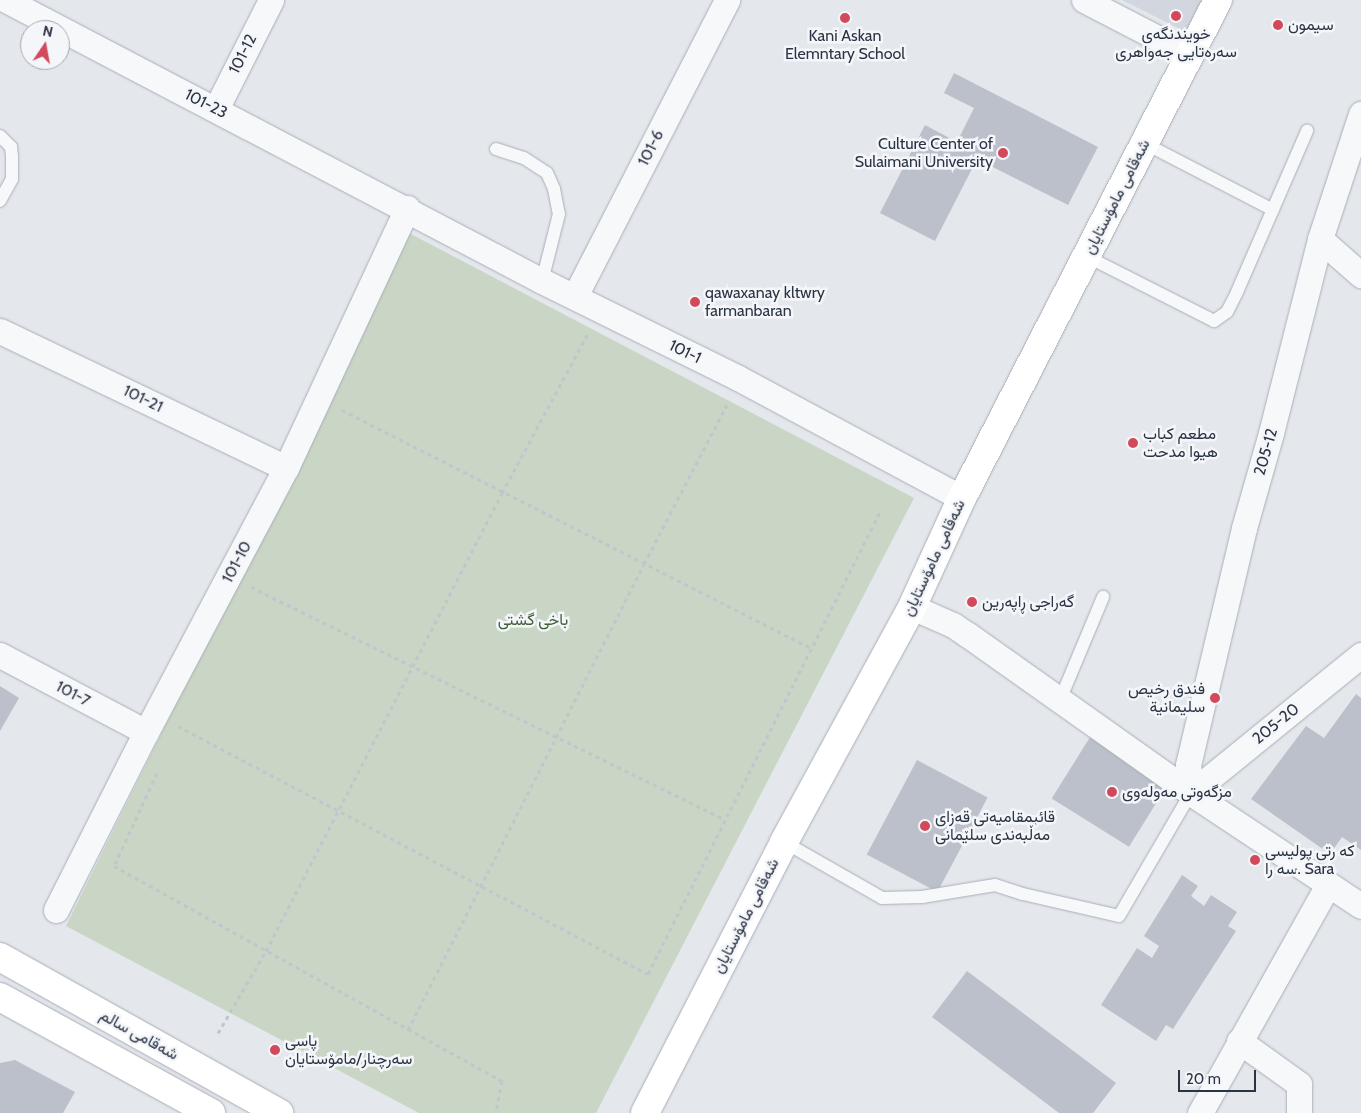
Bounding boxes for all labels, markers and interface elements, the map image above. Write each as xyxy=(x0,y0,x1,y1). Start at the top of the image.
marker: خویندنگەی سەرەتایی جەواهری xyxy=(1170,10,1182,22)
marker: Kani Askan Elemntary School xyxy=(839,12,851,24)
place label: سيمون xyxy=(1288,15,1334,35)
marker: سيمون xyxy=(1272,19,1284,31)
north arrow xyxy=(20,20,70,70)
text: N xyxy=(41,21,55,41)
place label: خویندنگەی سەرەتایی جەواهری xyxy=(1115,24,1237,62)
place label: Kani Askan Elemntary School xyxy=(785,26,905,64)
street label: 101-12 xyxy=(225,31,261,77)
street label: 101-23 xyxy=(182,85,230,123)
street label: 101-6 xyxy=(634,127,668,169)
place label: Culture Center of Sulaimani University xyxy=(855,134,993,172)
street label: شەقامی مامۆستایان xyxy=(1080,136,1154,258)
marker: Culture Center of Sulaimani University xyxy=(997,147,1009,159)
place label: qawaxanay kltwry farmanbaran xyxy=(705,283,825,321)
marker: qawaxanay kltwry farmanbaran xyxy=(689,296,701,308)
street label: 101-1 xyxy=(666,336,704,368)
street label: 101-21 xyxy=(120,381,166,417)
place label: مطعم كباب هيوا مدحت xyxy=(1143,424,1218,462)
street label: 205-12 xyxy=(1250,426,1282,478)
marker: مطعم كباب هيوا مدحت xyxy=(1127,437,1139,449)
street label: شەقامی مامۆستایان xyxy=(899,497,969,619)
street label: 101-10 xyxy=(218,538,256,586)
place label: گەراجی ڕاپەرین xyxy=(982,592,1074,612)
marker: گەراجی ڕاپەرین xyxy=(966,596,978,608)
park label: باخی گشتی xyxy=(498,610,568,630)
street label: 101-7 xyxy=(53,677,93,711)
place label: فندق رخيص سليمانية xyxy=(1128,679,1205,717)
marker: فندق رخيص سليمانية xyxy=(1209,692,1221,704)
street label: 205-20 xyxy=(1249,699,1303,749)
place label: مزگەوتی مەولەوی xyxy=(1122,782,1232,802)
marker: مزگەوتی مەولەوی xyxy=(1106,786,1118,798)
place label: قائیمقامیەتی قەزای مەڵبەندی سلێمانی xyxy=(935,807,1055,845)
marker: قائیمقامیەتی قەزای مەڵبەندی سلێمانی xyxy=(919,820,931,832)
place label: که رتی پولیسی سه را. Sara xyxy=(1265,841,1355,879)
marker: که رتی پولیسی سه را. Sara xyxy=(1249,854,1261,866)
street label: شەقامی مامۆستایان xyxy=(709,855,783,977)
street label: شەقامی سالم xyxy=(96,1006,182,1064)
place label: پاسی سەرچنار/مامۆستایان xyxy=(285,1031,412,1069)
marker: پاسی سەرچنار/مامۆستایان xyxy=(269,1044,281,1056)
scale bar xyxy=(1181,1060,1258,1092)
text: 20 m xyxy=(1186,1070,1221,1088)

